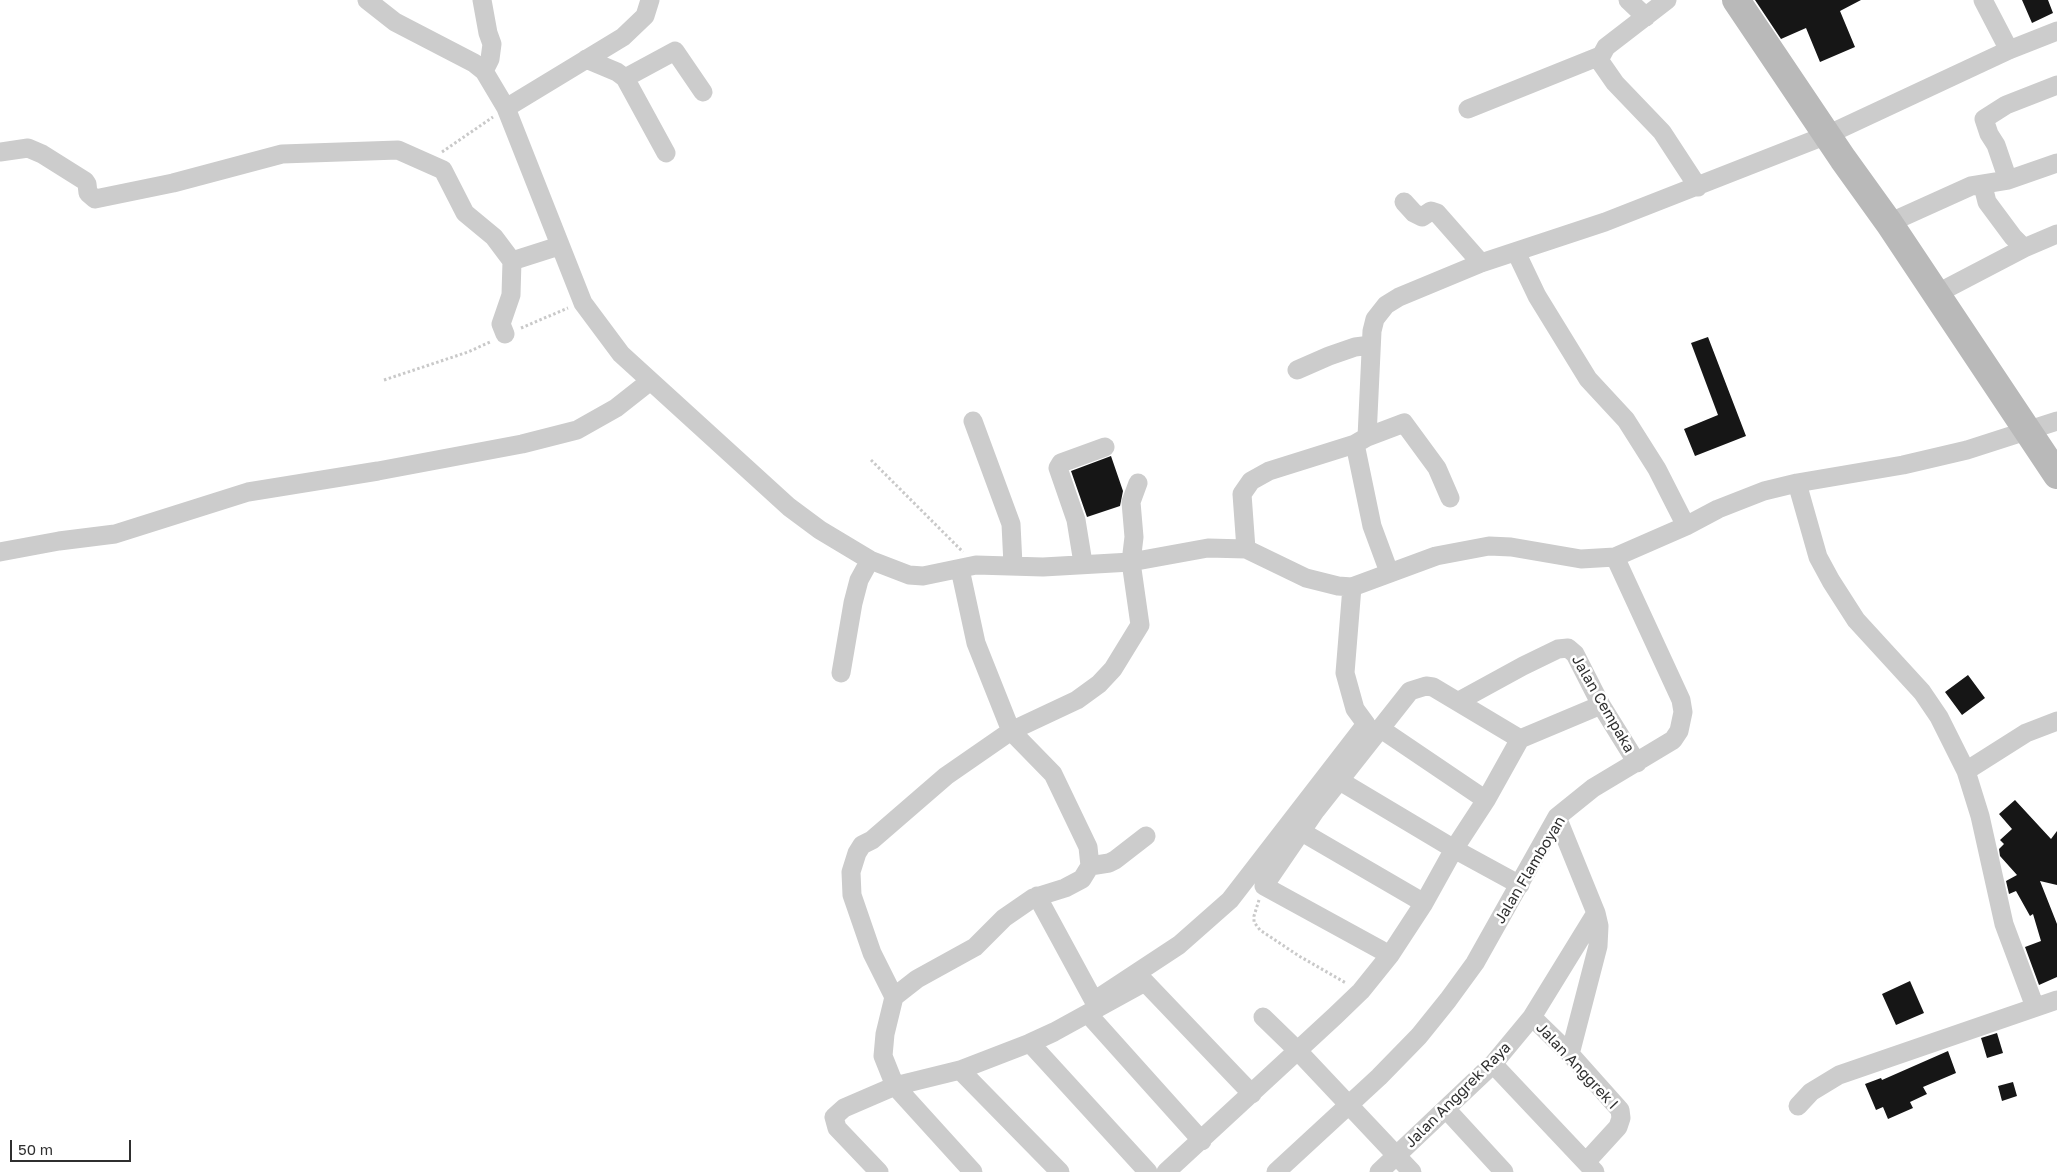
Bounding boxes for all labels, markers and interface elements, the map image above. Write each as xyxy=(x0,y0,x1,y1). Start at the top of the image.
street label: Jalan Cempaka xyxy=(1568,652,1638,756)
street label: Jalan Flamboyan xyxy=(1491,813,1569,927)
street label: Jalan Anggrek I xyxy=(1532,1019,1622,1113)
street label: Jalan Anggrek Raya xyxy=(1401,1038,1515,1152)
scale bar xyxy=(12,1130,134,1162)
text: 50 m xyxy=(18,1140,53,1158)

